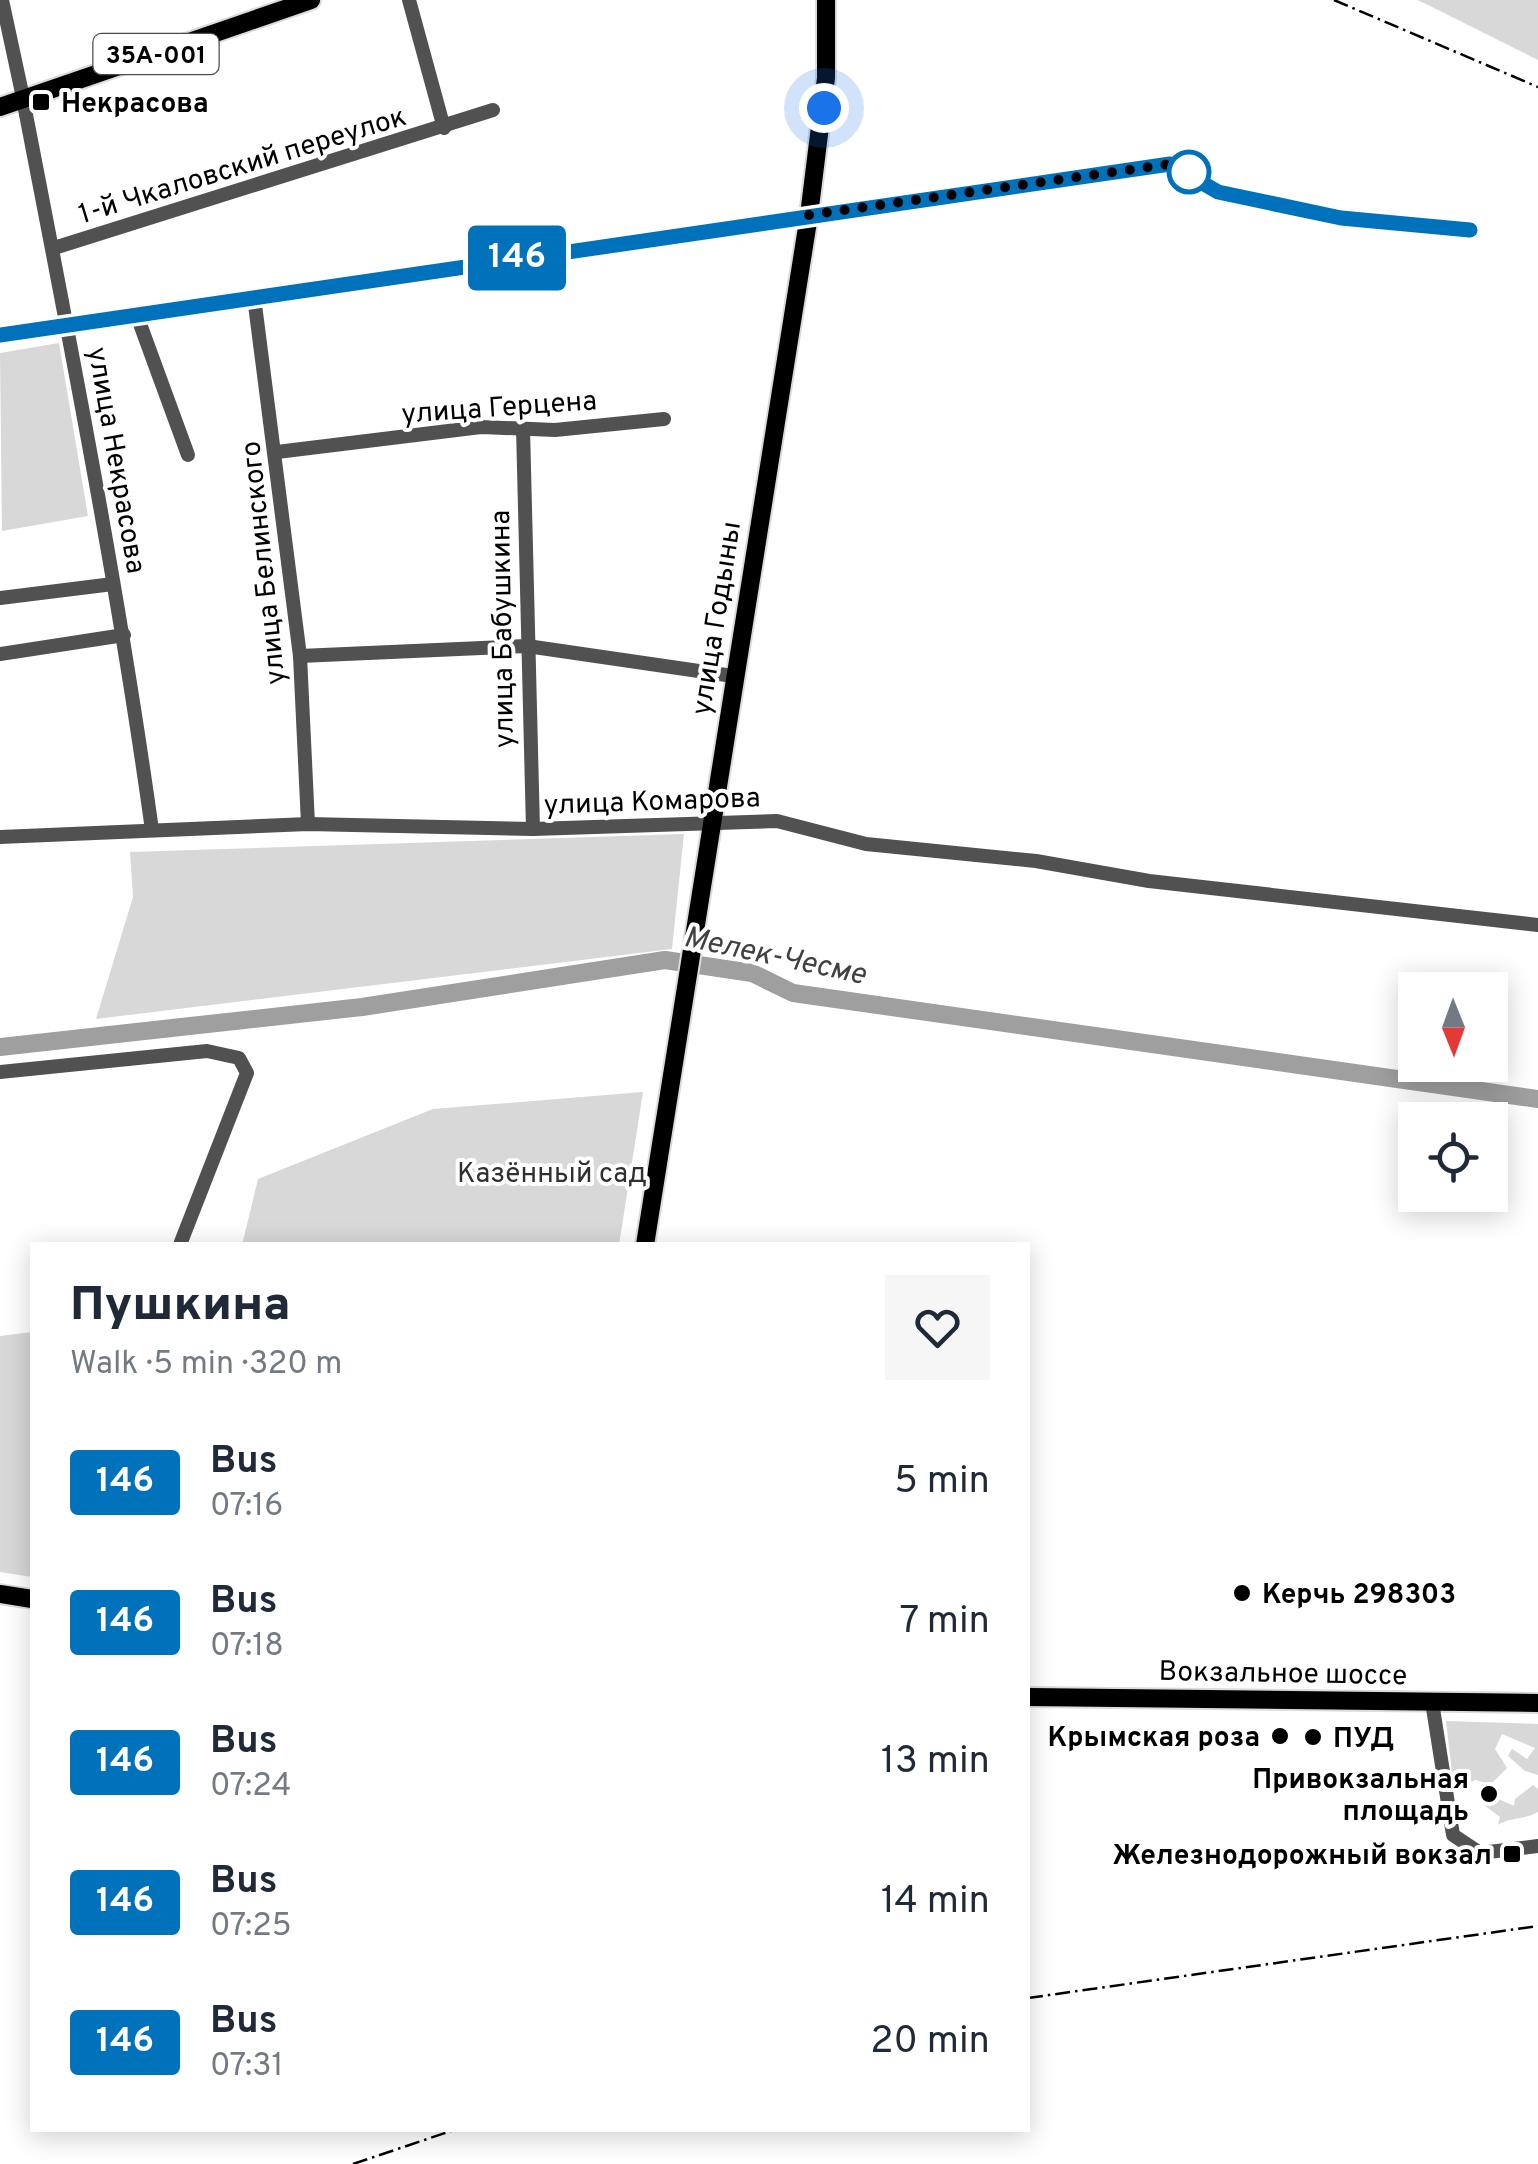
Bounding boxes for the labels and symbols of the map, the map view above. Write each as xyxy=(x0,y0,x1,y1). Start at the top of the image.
road number: 35А-001 xyxy=(94,34,218,74)
your location xyxy=(799,83,849,133)
place label: Некрасова xyxy=(61,87,209,123)
marker: Некрасова xyxy=(30,91,52,113)
street label: 1-й Чкаловский переулок xyxy=(75,100,411,234)
unlabelled marker xyxy=(1168,151,1210,193)
line badge: 146 xyxy=(460,226,574,290)
street label: улица Некрасова xyxy=(77,344,153,577)
street label: улица Герцена xyxy=(400,384,598,434)
street label: улица Белинского xyxy=(234,439,296,686)
street label: улица Бабушкина xyxy=(484,510,524,748)
street label: улица Годыны xyxy=(685,519,751,718)
street label: улица Комарова xyxy=(543,781,761,825)
water label: Мелек-Чесме xyxy=(680,920,869,995)
north arrow xyxy=(1398,972,1508,1082)
park label: Казённый сад xyxy=(457,1157,647,1193)
place label: Керчь 298303 xyxy=(1262,1578,1456,1614)
marker: Керчь 298303 xyxy=(1231,1582,1253,1604)
street label: Вокзальное шоссе xyxy=(1158,1655,1408,1695)
place label: Крымская роза xyxy=(1047,1721,1260,1757)
place label: ПУД xyxy=(1333,1722,1394,1758)
marker: Крымская роза xyxy=(1269,1725,1291,1747)
marker: ПУД xyxy=(1302,1726,1324,1748)
place label: Привокзальная площадь xyxy=(1252,1763,1469,1831)
marker: Привокзальная площадь xyxy=(1478,1783,1500,1805)
place label: Железнодорожный вокзал xyxy=(1112,1839,1492,1875)
marker: Железнодорожный вокзал xyxy=(1501,1843,1523,1865)

